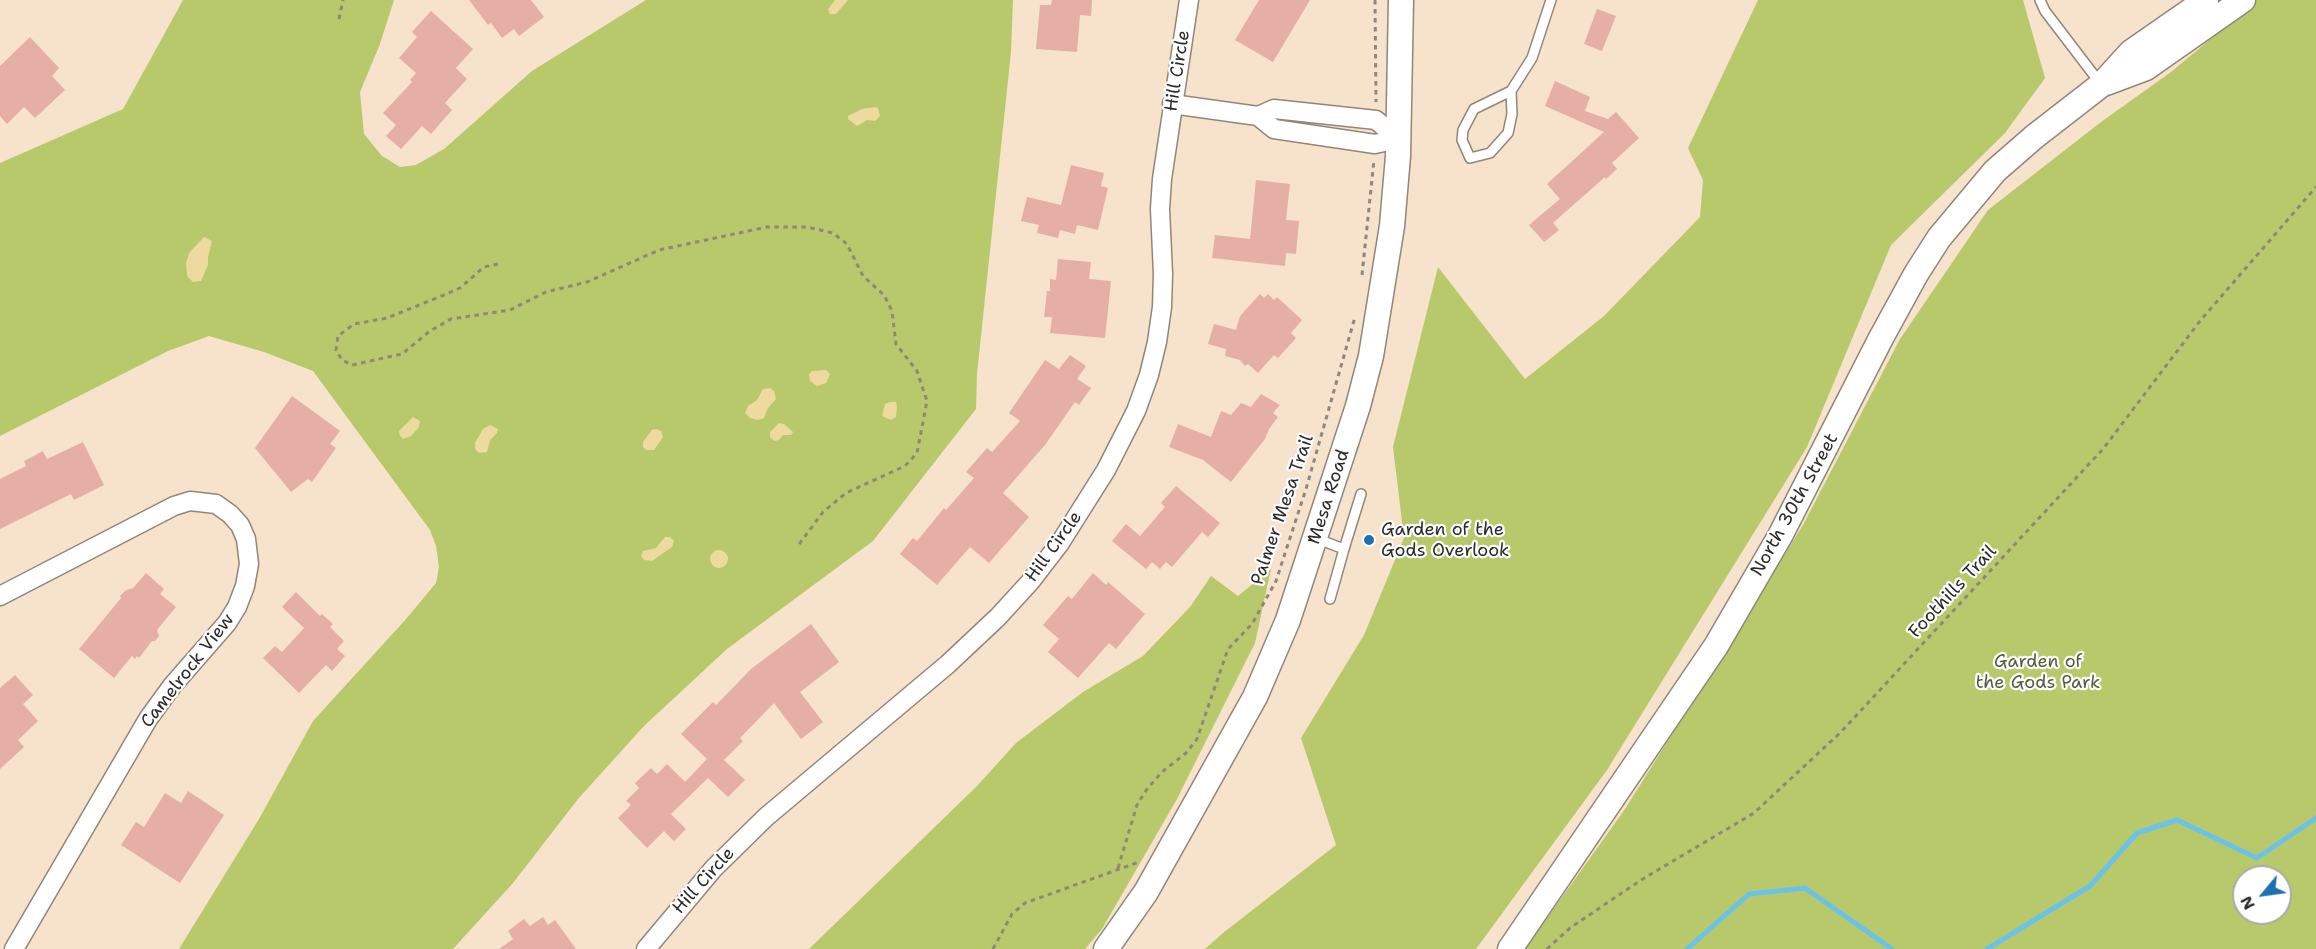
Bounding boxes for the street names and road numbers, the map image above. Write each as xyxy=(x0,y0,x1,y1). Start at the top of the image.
street label: Hill Circle xyxy=(1161,29,1195,113)
street label: North 30th Street xyxy=(1747,430,1843,580)
street label: Palmer Mesa Trail xyxy=(1247,432,1319,588)
street label: Mesa Road xyxy=(1304,447,1354,547)
street label: Hill Circle xyxy=(1021,507,1087,587)
street label: Foothills Trail xyxy=(1905,541,2001,643)
street label: Camelrock View xyxy=(137,610,239,732)
street label: Hill Circle xyxy=(668,843,740,919)

